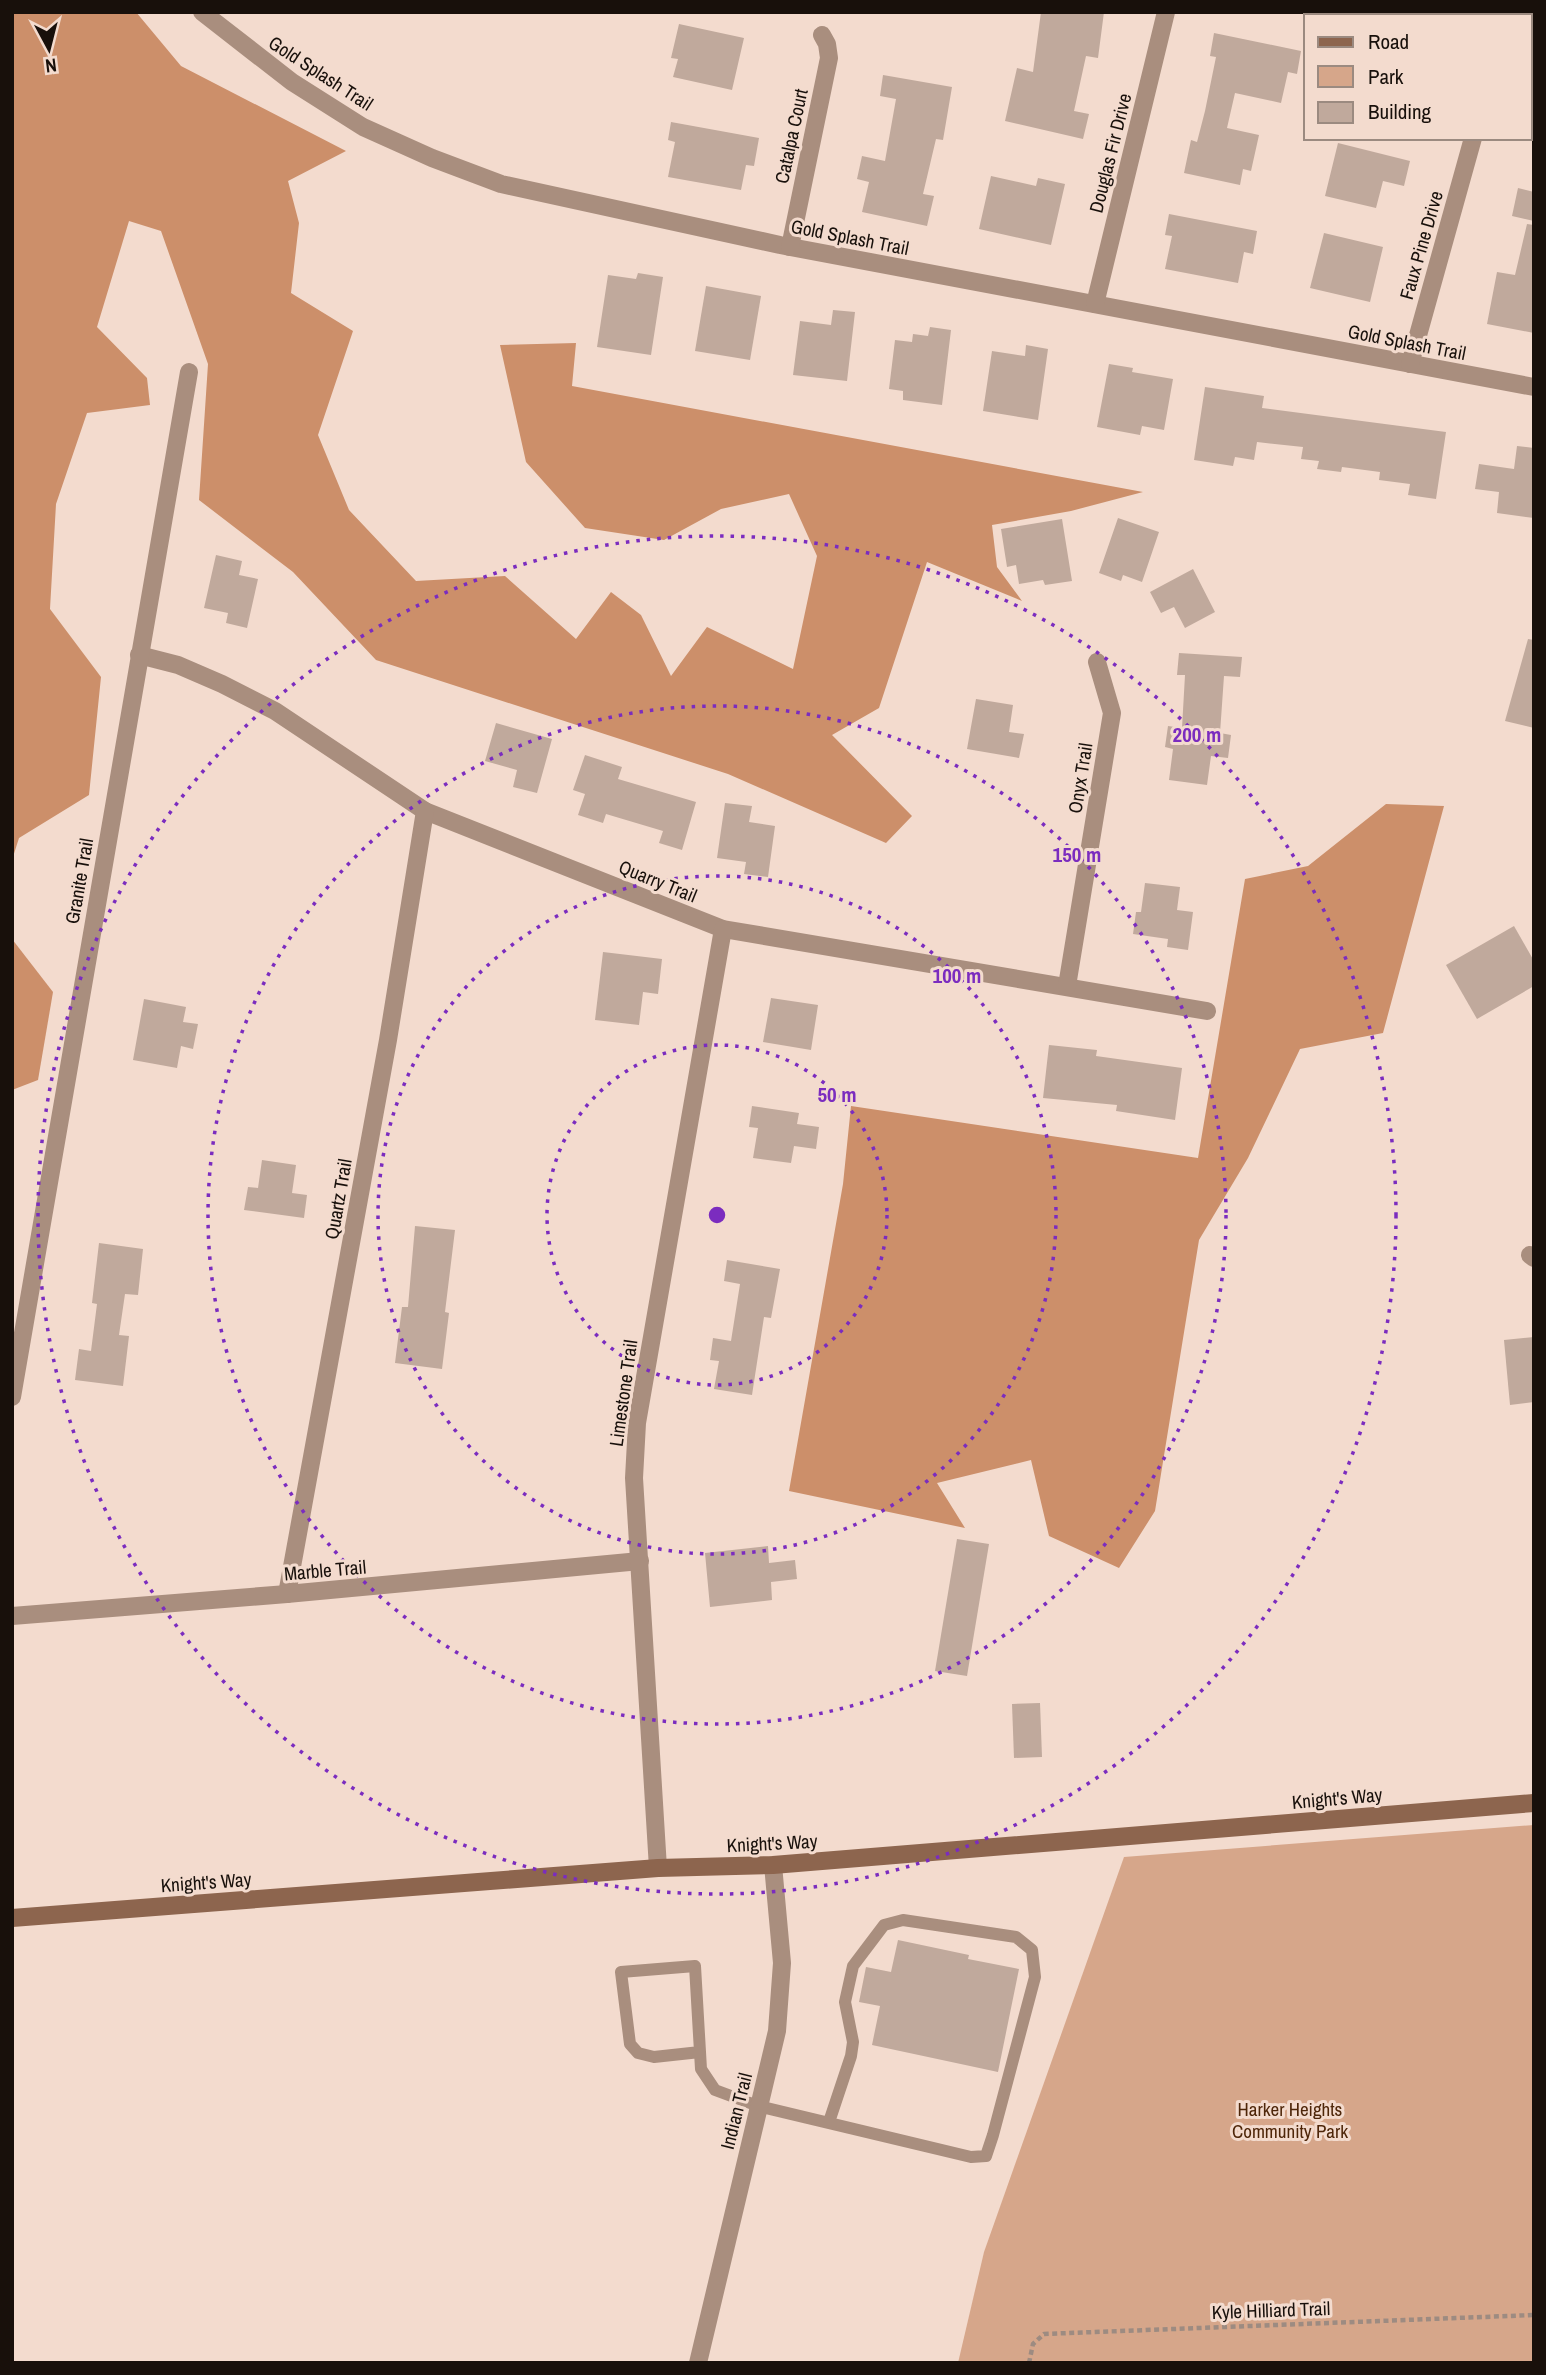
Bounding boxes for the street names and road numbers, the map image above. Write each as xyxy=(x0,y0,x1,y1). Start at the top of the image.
street label: Gold Splash Trail xyxy=(264,30,378,116)
street label: Catalpa Court xyxy=(768,86,814,186)
street label: Douglas Fir Drive xyxy=(1083,91,1137,215)
street label: Faux Pine Drive xyxy=(1393,188,1449,302)
street label: Gold Splash Trail xyxy=(789,213,911,261)
street label: Gold Splash Trail xyxy=(1346,318,1468,366)
street label: Onyx Trail xyxy=(1062,741,1098,815)
street label: Granite Trail xyxy=(59,836,99,926)
street label: Quarry Trail xyxy=(615,854,701,908)
street label: Quartz Trail xyxy=(318,1157,358,1241)
street label: Limestone Trail xyxy=(603,1338,643,1448)
street label: Marble Trail xyxy=(283,1553,367,1587)
street label: Knight's Way xyxy=(1291,1781,1384,1815)
street label: Knight's Way xyxy=(726,1828,818,1858)
street label: Knight's Way xyxy=(160,1866,252,1898)
street label: Indian Trail xyxy=(714,2070,758,2152)
street label: Kyle Hilliard Trail xyxy=(1211,2295,1331,2325)

